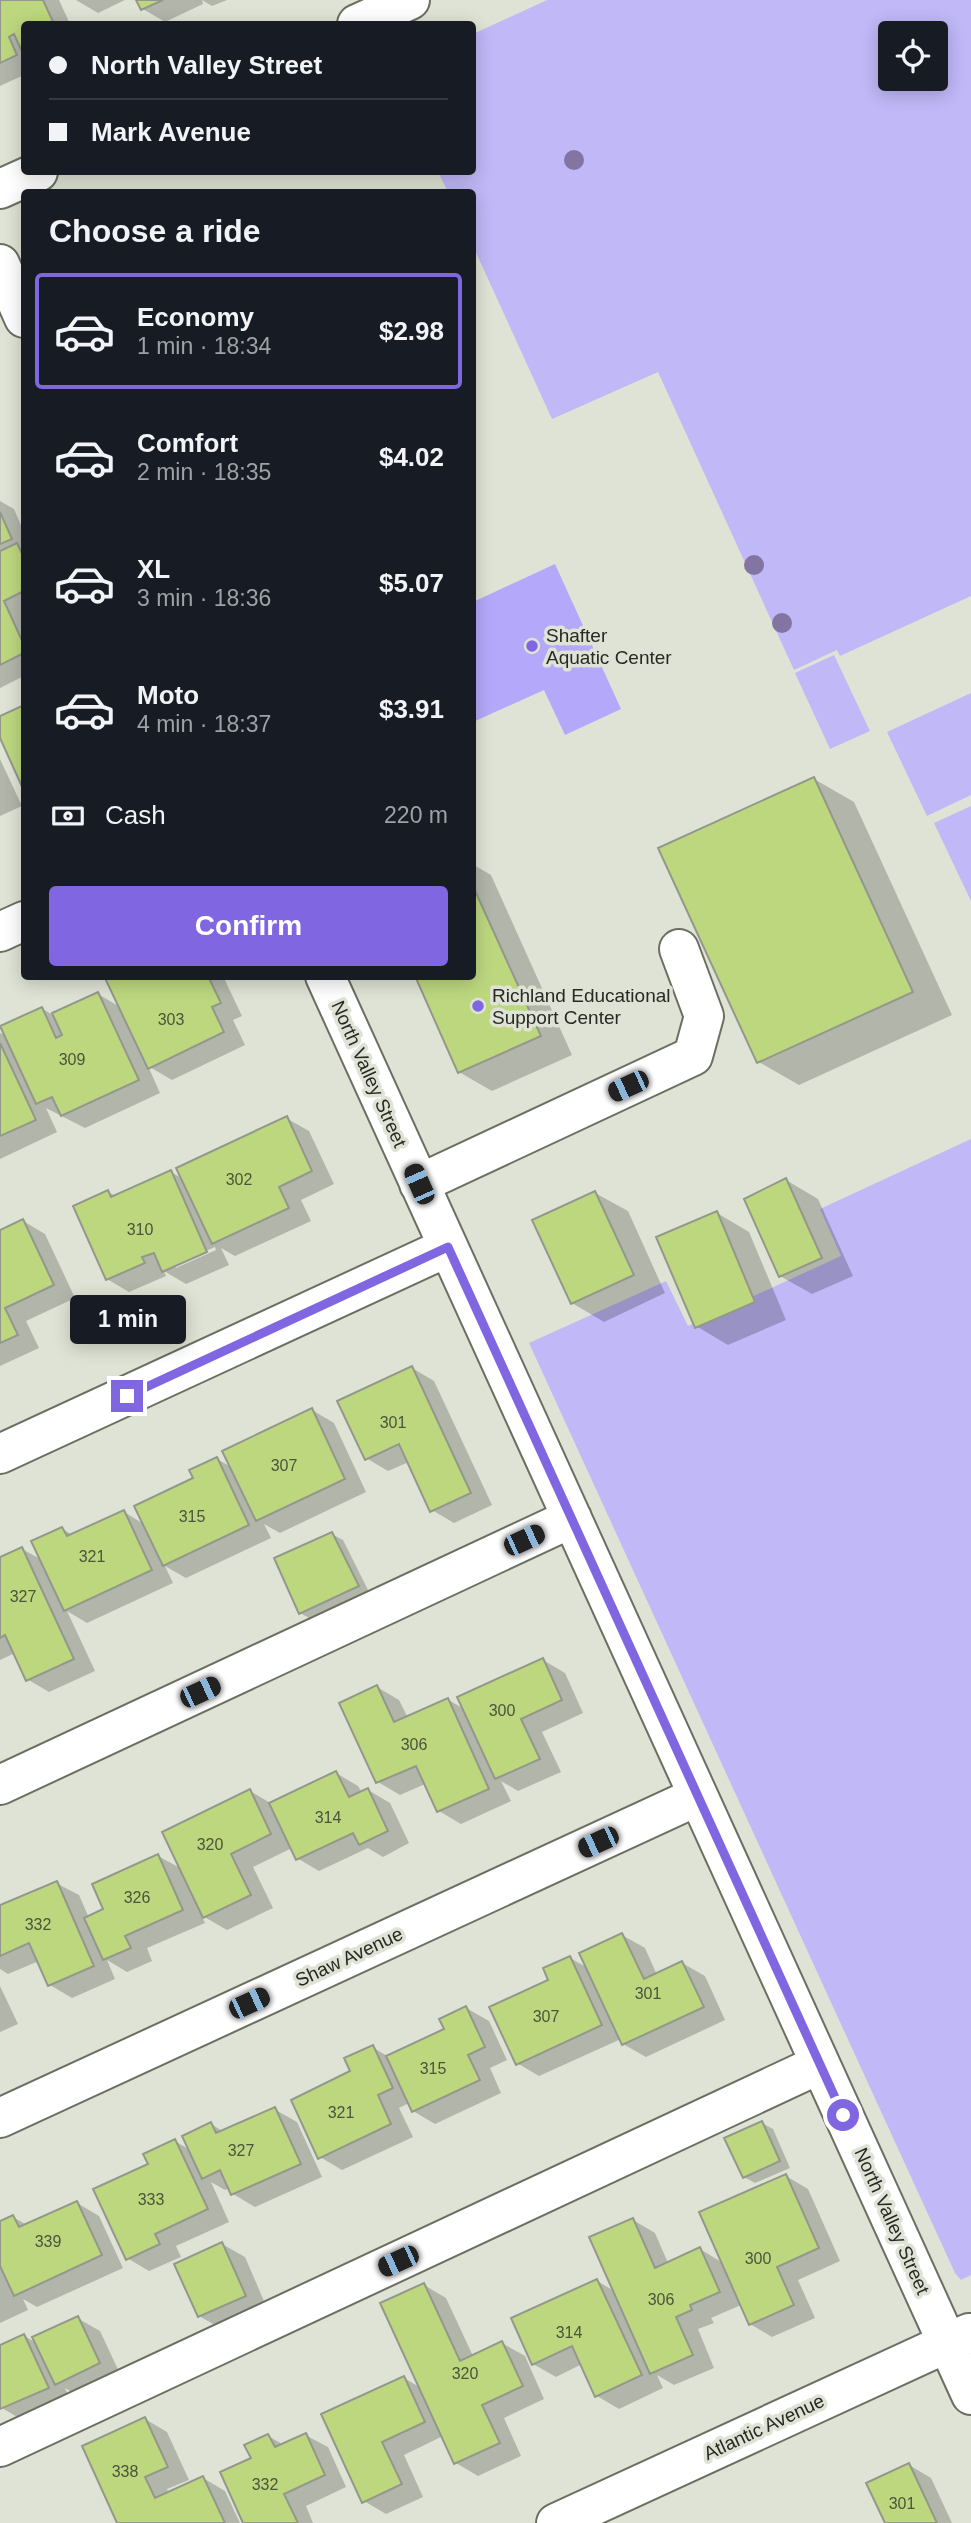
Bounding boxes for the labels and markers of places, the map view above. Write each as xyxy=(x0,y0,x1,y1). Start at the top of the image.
place label: Shafter Aquatic Center xyxy=(546,625,672,668)
marker: Shafter Aquatic Center xyxy=(524,638,540,654)
place label: Richland Educational Support Center xyxy=(492,985,671,1028)
marker: Richland Educational Support Center xyxy=(470,998,486,1014)

